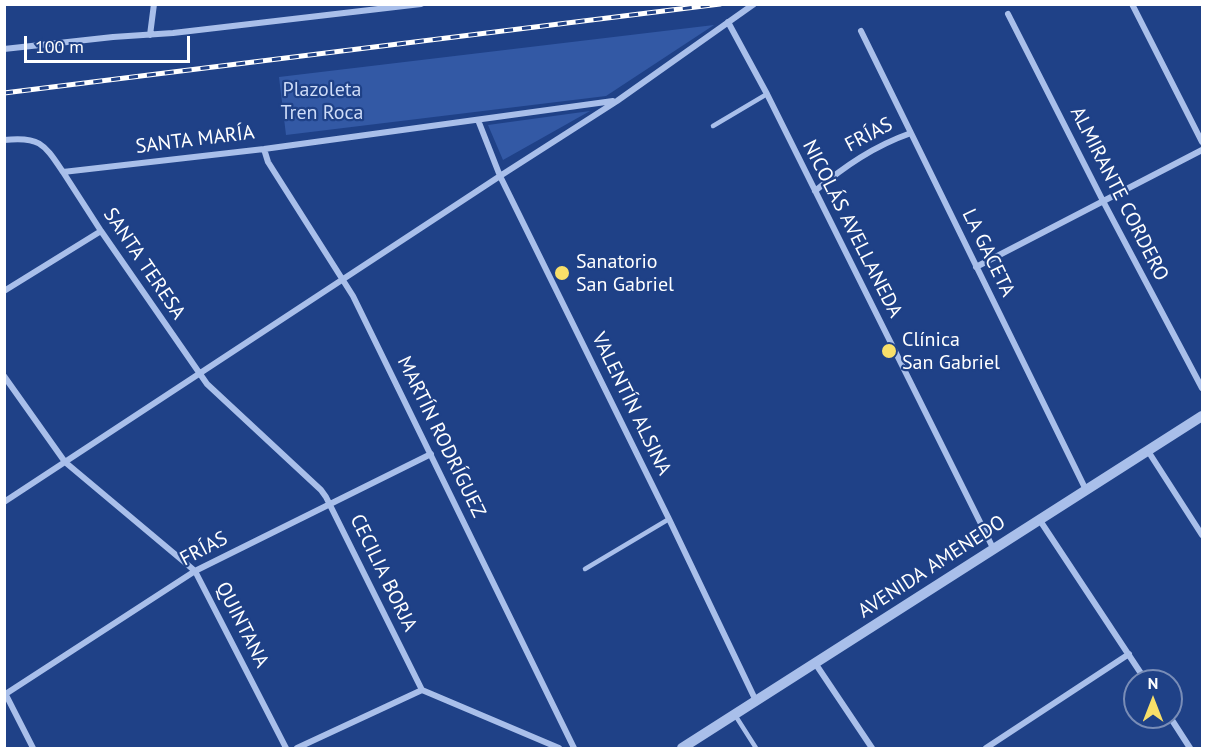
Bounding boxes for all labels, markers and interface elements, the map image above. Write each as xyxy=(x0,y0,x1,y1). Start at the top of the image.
scale bar xyxy=(27,24,194,62)
text: 100 m xyxy=(35,35,84,58)
park label: Plazoleta Tren Roca xyxy=(281,78,363,125)
street label: ALMIRANTE CORDERO xyxy=(1065,103,1173,285)
street label: FRÍAS xyxy=(841,113,897,157)
street label: SANTA MARÍA xyxy=(134,121,256,159)
street label: NICOLÁS AVELLANEDA xyxy=(797,136,907,322)
street label: SANTA TERESA xyxy=(98,204,190,324)
street label: LA GACETA xyxy=(956,205,1020,301)
place label: Sanatorio San Gabriel xyxy=(576,250,674,297)
marker: Sanatorio San Gabriel xyxy=(553,264,571,282)
place label: Clínica San Gabriel xyxy=(902,328,1000,375)
street label: VALENTÍN ALSINA xyxy=(586,329,676,479)
marker: Clínica San Gabriel xyxy=(880,342,898,360)
street label: MARTÍN RODRÍGUEZ xyxy=(392,353,490,521)
street label: AVENIDA AMENEDO xyxy=(854,510,1010,624)
street label: CECILIA BORJA xyxy=(344,511,422,635)
street label: FRÍAS xyxy=(176,527,232,571)
street label: QUINTANA xyxy=(210,578,274,672)
north arrow xyxy=(1123,669,1183,729)
text: N xyxy=(1148,673,1158,693)

